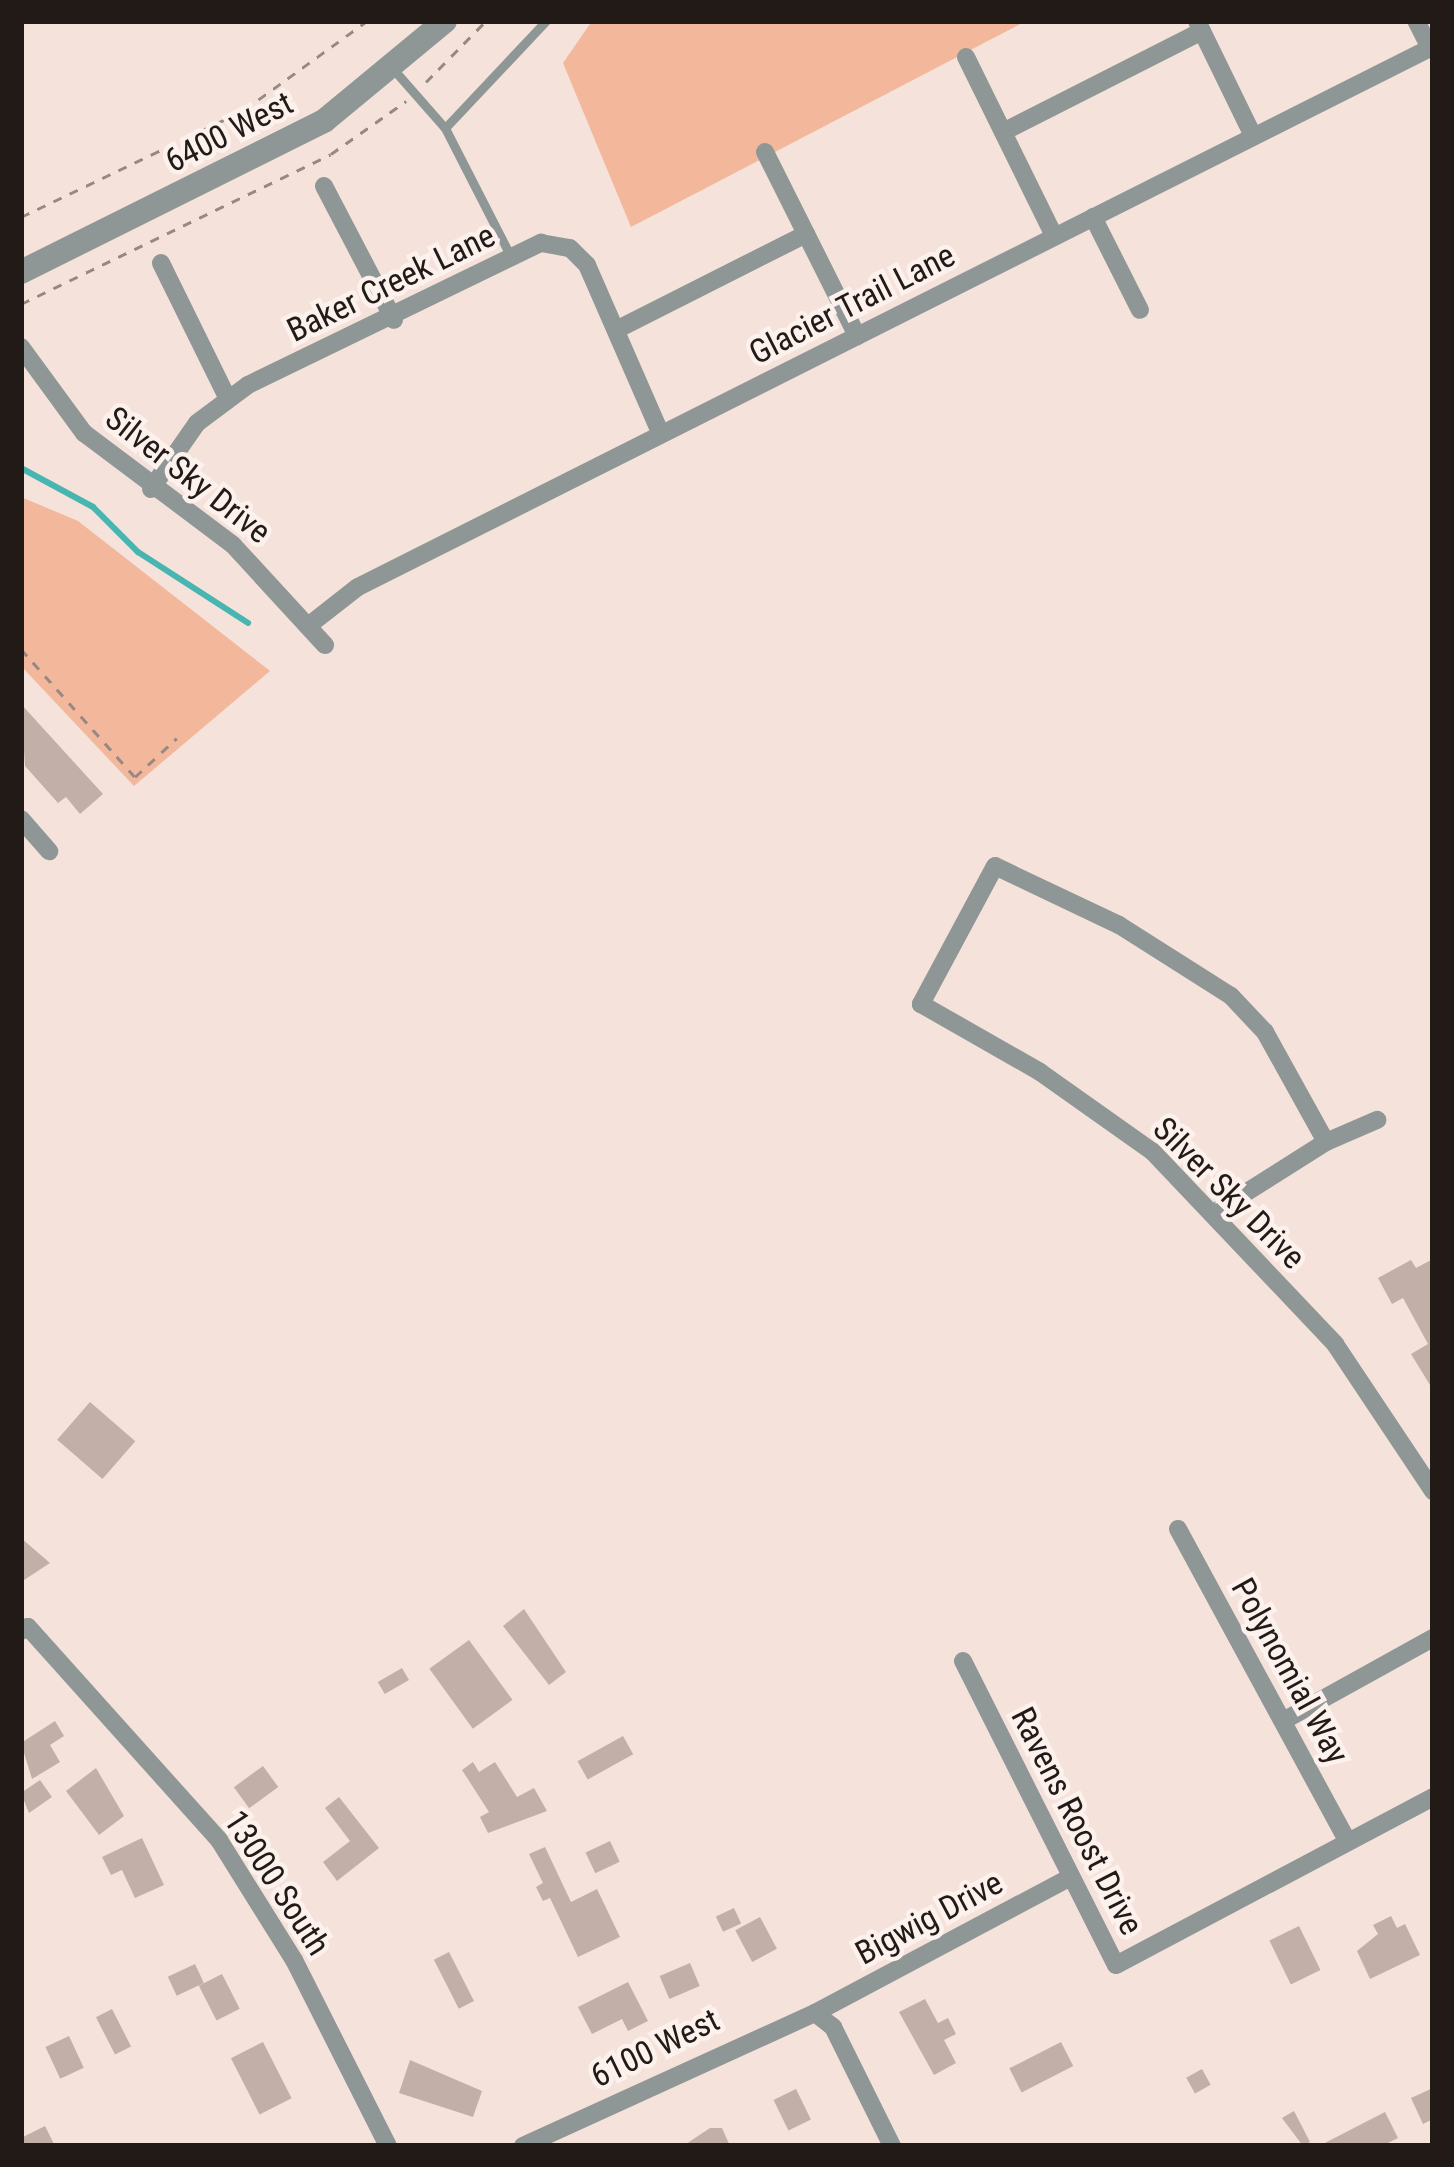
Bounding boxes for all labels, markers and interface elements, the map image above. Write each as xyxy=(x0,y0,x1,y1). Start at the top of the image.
street label: 6400 West xyxy=(159,83,299,181)
street label: Baker Creek Lane xyxy=(281,216,501,350)
street label: Glacier Trail Lane xyxy=(742,235,962,373)
street label: Silver Sky Drive xyxy=(98,398,278,552)
street label: Silver Sky Drive xyxy=(1145,1109,1313,1277)
street label: Polynomial Way xyxy=(1223,1571,1357,1771)
street label: Ravens Roost Drive xyxy=(1003,1701,1151,1941)
street label: 13000 South xyxy=(216,1803,338,1963)
street label: Bigwig Drive xyxy=(849,1863,1009,1973)
street label: 6100 West xyxy=(584,2000,726,2096)

